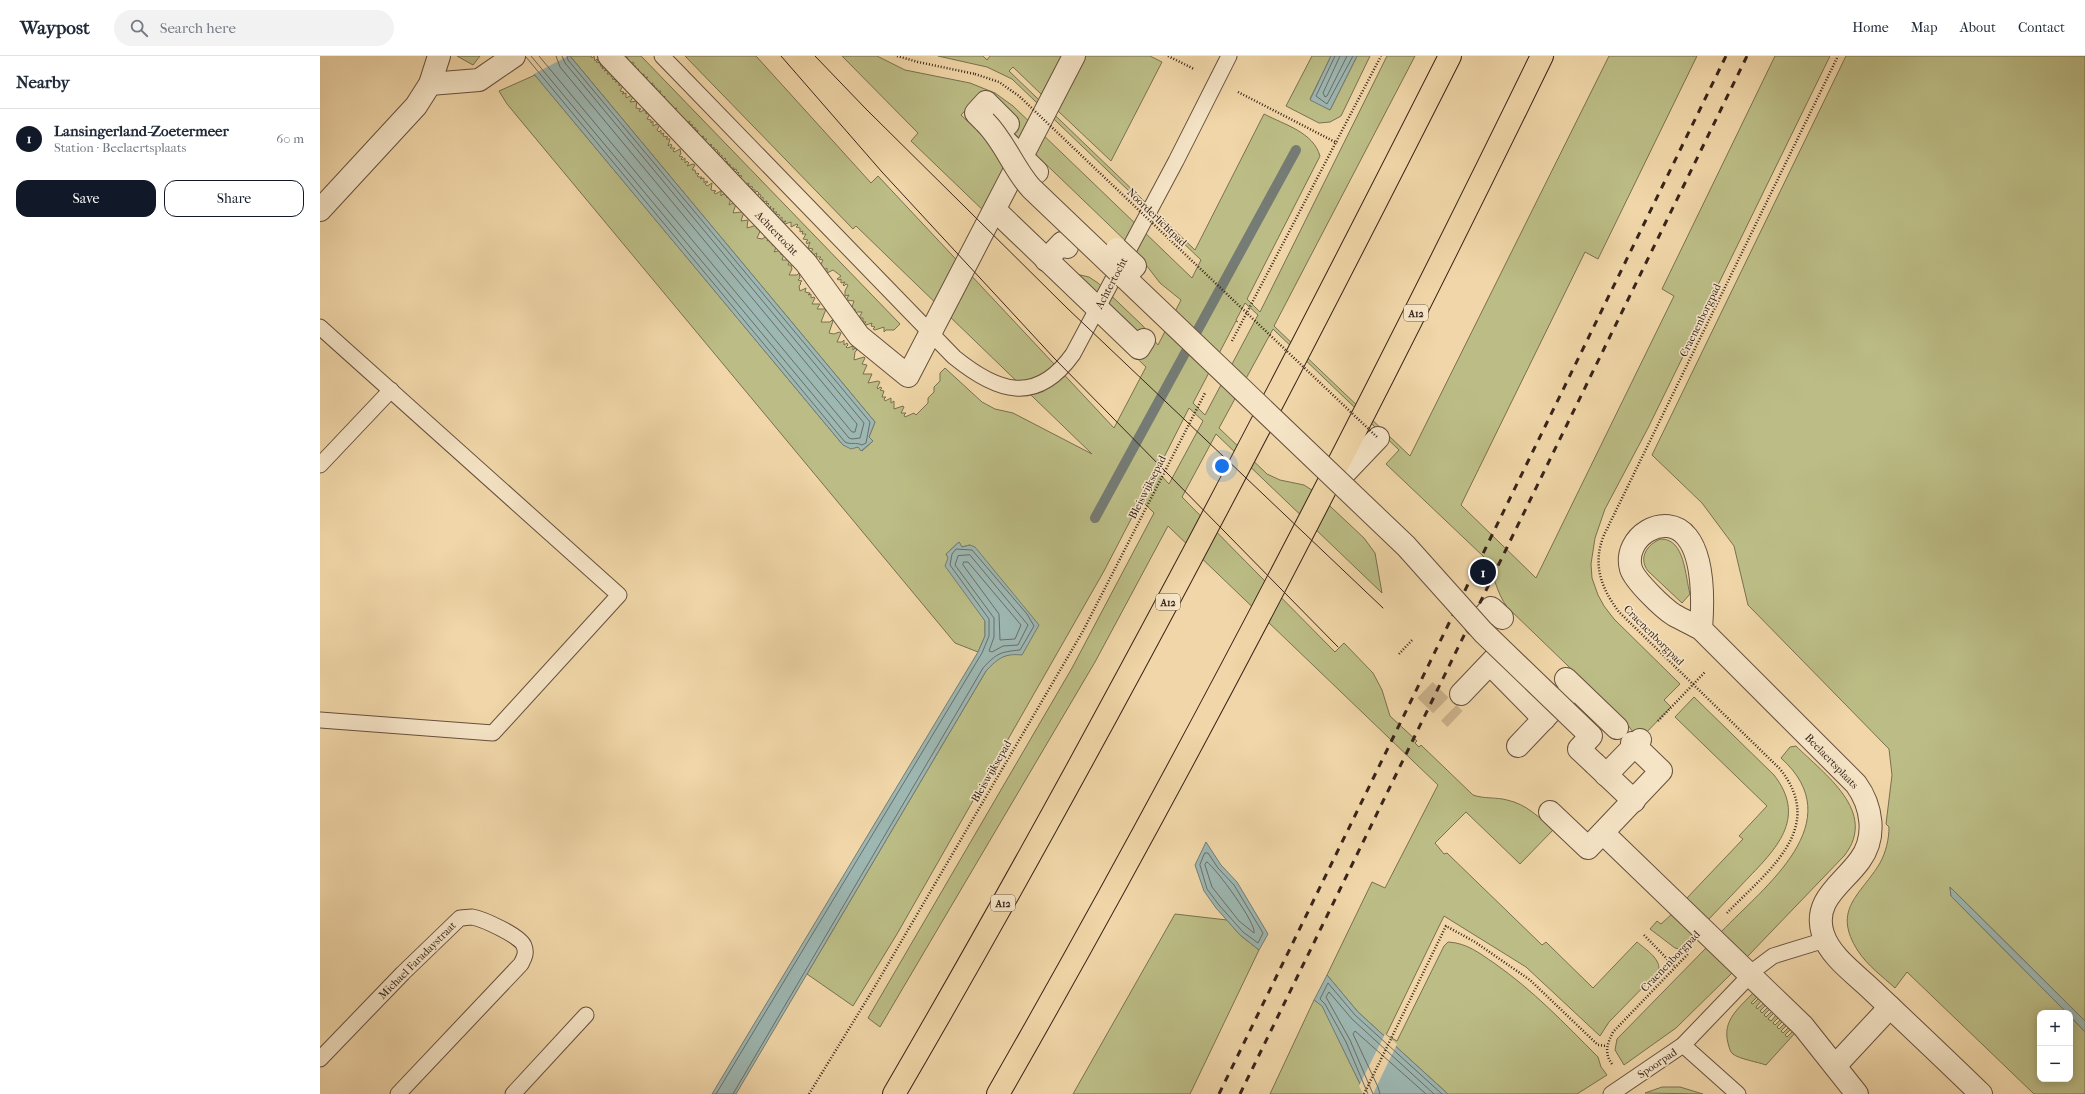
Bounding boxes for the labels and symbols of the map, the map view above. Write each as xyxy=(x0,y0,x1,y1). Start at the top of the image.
street label: Noorderlichtpad xyxy=(1124,186,1190,250)
street label: Achtertocht xyxy=(752,208,801,258)
street label: Achtertocht xyxy=(1092,255,1130,312)
street label: Craenenborgpad xyxy=(1677,281,1724,359)
road number: A12 xyxy=(1404,305,1428,321)
street label: Bleiswijksepad xyxy=(1126,453,1169,521)
your location xyxy=(1212,456,1232,476)
pin: 1 xyxy=(1470,557,1496,587)
road number: A12 xyxy=(1156,594,1180,610)
street label: Craenenborgpad xyxy=(1621,603,1687,669)
street label: Beelaertsplaats xyxy=(1802,731,1861,792)
street label: Bleiswijksepad xyxy=(968,737,1015,804)
road number: A12 xyxy=(991,895,1015,911)
street label: Michael Faradaystraat xyxy=(376,919,459,1002)
street label: Craenenborgpad xyxy=(1638,927,1703,995)
street label: Spoorpad xyxy=(1635,1045,1680,1081)

